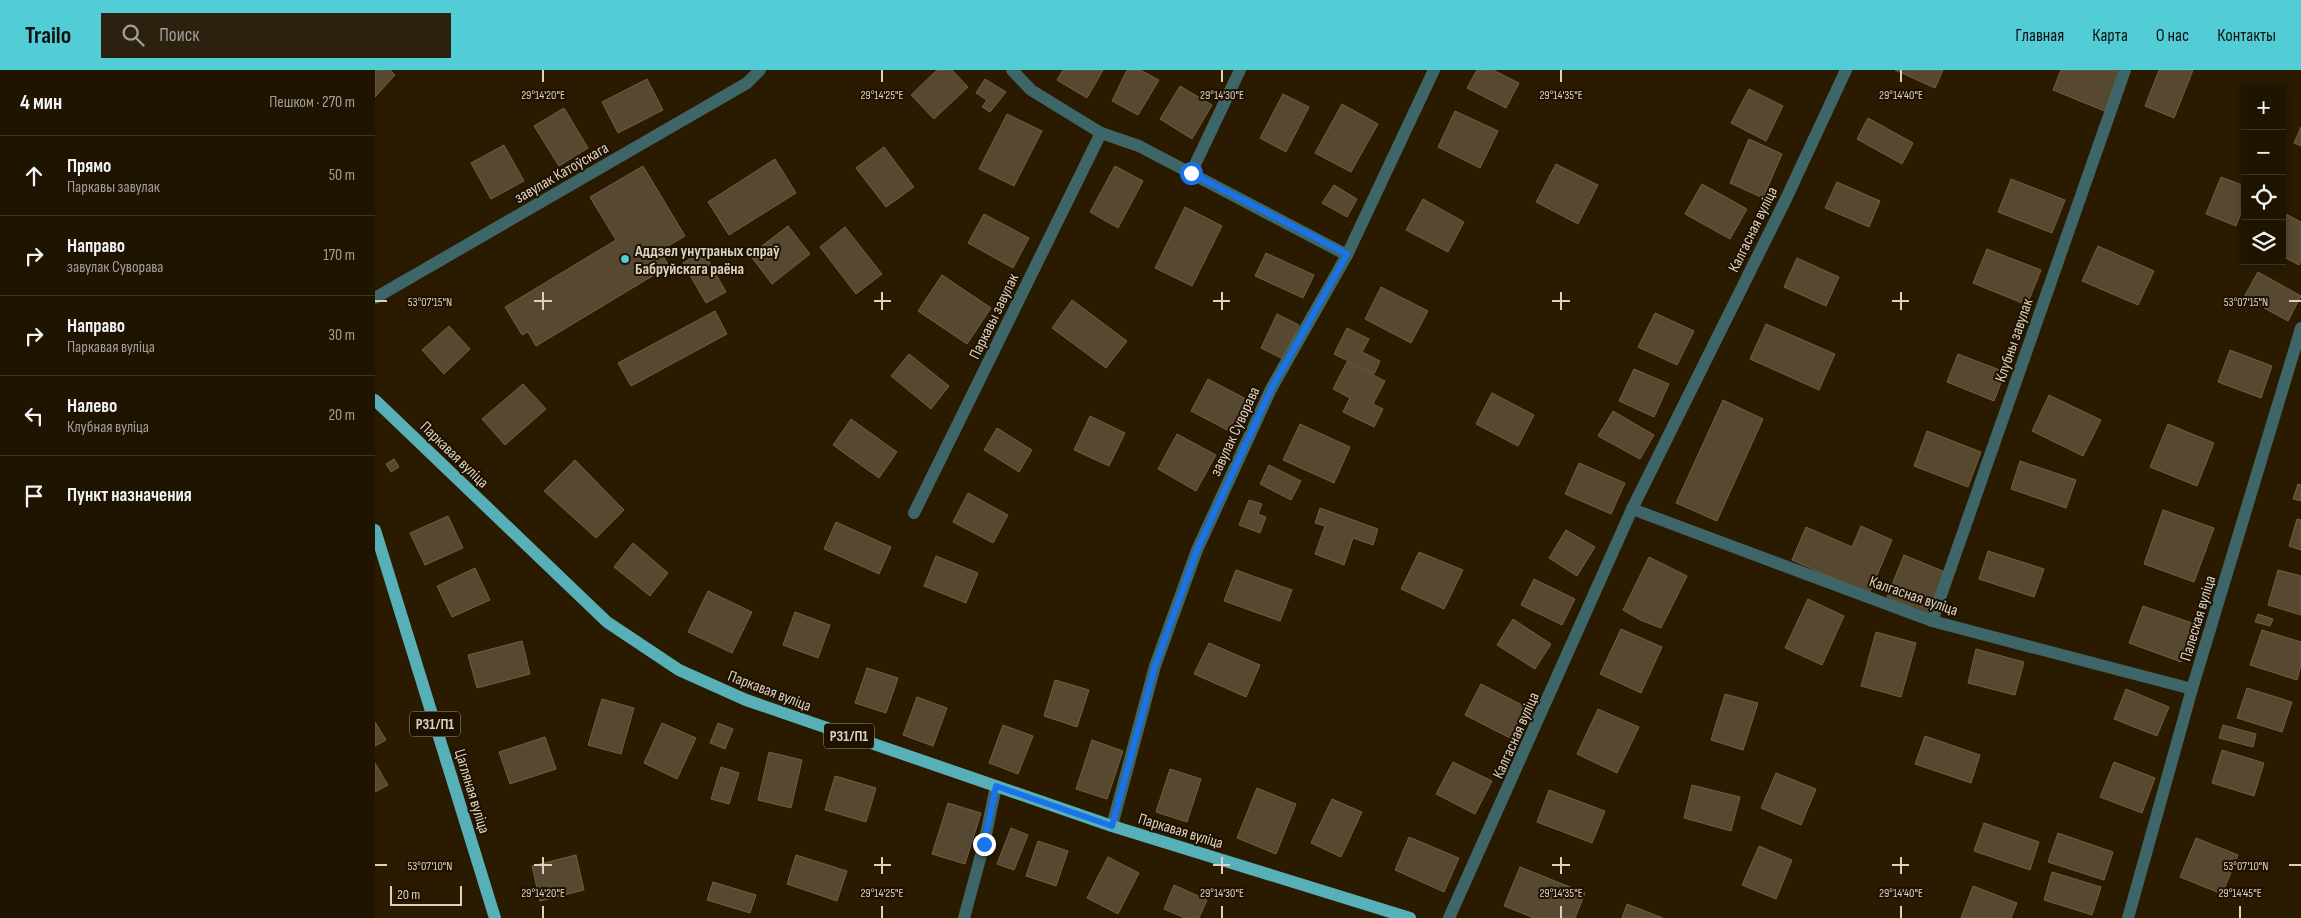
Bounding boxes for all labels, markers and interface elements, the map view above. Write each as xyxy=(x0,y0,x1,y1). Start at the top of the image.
search box xyxy=(101,13,451,58)
text: Trailo xyxy=(25,21,71,50)
icon: search xyxy=(119,21,147,49)
text: Поиск xyxy=(159,24,199,47)
text: Главная xyxy=(2015,25,2064,46)
text: Карта xyxy=(2092,25,2128,46)
text: О нас xyxy=(2156,25,2189,46)
text: Контакты xyxy=(2217,25,2276,46)
map controls xyxy=(2241,85,2286,265)
button: + xyxy=(2241,85,2286,130)
text: 29°14'20"E xyxy=(521,88,565,103)
text: 29°14'25"E xyxy=(860,88,904,103)
text: 29°14'30"E xyxy=(1200,88,1244,103)
text: 29°14'35"E xyxy=(1539,88,1583,103)
text: 29°14'40"E xyxy=(1879,88,1923,103)
text: 4 мин xyxy=(20,90,62,115)
text: Пешком · 270 m xyxy=(269,93,355,112)
button: − xyxy=(2241,130,2286,175)
street label: завулак Катоўскага xyxy=(511,139,612,208)
text: Прямо xyxy=(67,155,111,178)
icon: ahead xyxy=(20,162,48,190)
route start xyxy=(1180,162,1203,185)
text: 50 m xyxy=(329,166,355,185)
button: locate xyxy=(2241,175,2286,220)
text: Паркавы завулак xyxy=(67,178,160,197)
street label: Калгасная вуліца xyxy=(1725,184,1782,275)
button: layers xyxy=(2241,220,2286,265)
text: Направо xyxy=(67,235,125,258)
icon: right xyxy=(20,242,48,270)
place label: Аддзел унутраных спраў Бабруйскага раёна xyxy=(634,242,780,279)
text: 170 m xyxy=(323,246,355,265)
marker: Аддзел унутраных спраў Бабруйскага раёна xyxy=(619,253,631,265)
text: завулак Суворава xyxy=(67,258,163,277)
street label: Паркавы завулак xyxy=(965,270,1024,363)
text: 53°07'15"N xyxy=(408,295,452,310)
street label: Клубны завулак xyxy=(1991,295,2038,385)
text: 53°07'15"N xyxy=(2224,295,2268,310)
text: Направо xyxy=(67,315,125,338)
icon: right xyxy=(20,322,48,350)
text: 30 m xyxy=(328,326,355,345)
text: Паркавая вуліца xyxy=(67,338,155,357)
street label: завулак Суворава xyxy=(1206,384,1264,479)
text: Налево xyxy=(67,395,117,418)
icon: left xyxy=(20,402,48,430)
text: 20 m xyxy=(328,406,355,425)
text: Клубная вуліца xyxy=(67,418,149,437)
street label: Паркавая вуліца xyxy=(416,418,492,492)
icon: arrive xyxy=(20,482,48,510)
text: Пункт назначения xyxy=(67,484,192,507)
street label: Калгасная вуліца xyxy=(1867,572,1960,620)
street label: Палеская вуліца xyxy=(2176,573,2220,663)
street label: Паркавая вуліца xyxy=(725,667,814,716)
street label: Калгасная вуліца xyxy=(1489,689,1544,782)
road number: Р31/П1 xyxy=(410,712,460,736)
road number: Р31/П1 xyxy=(824,724,874,748)
street label: Цагляная вуліца xyxy=(450,747,493,836)
street label: Паркавая вуліца xyxy=(1136,810,1225,853)
route end xyxy=(973,833,996,856)
text: 53°07'10"N xyxy=(408,859,452,874)
text: 53°07'10"N xyxy=(2224,859,2268,874)
scale bar xyxy=(390,883,463,906)
text: 20 m xyxy=(397,886,420,903)
text: 29°14'20"E xyxy=(521,886,565,901)
text: 29°14'25"E xyxy=(860,886,904,901)
text: 29°14'30"E xyxy=(1200,886,1244,901)
text: 29°14'35"E xyxy=(1539,886,1583,901)
text: 29°14'40"E xyxy=(1879,886,1923,901)
text: 29°14'45"E xyxy=(2218,886,2262,901)

